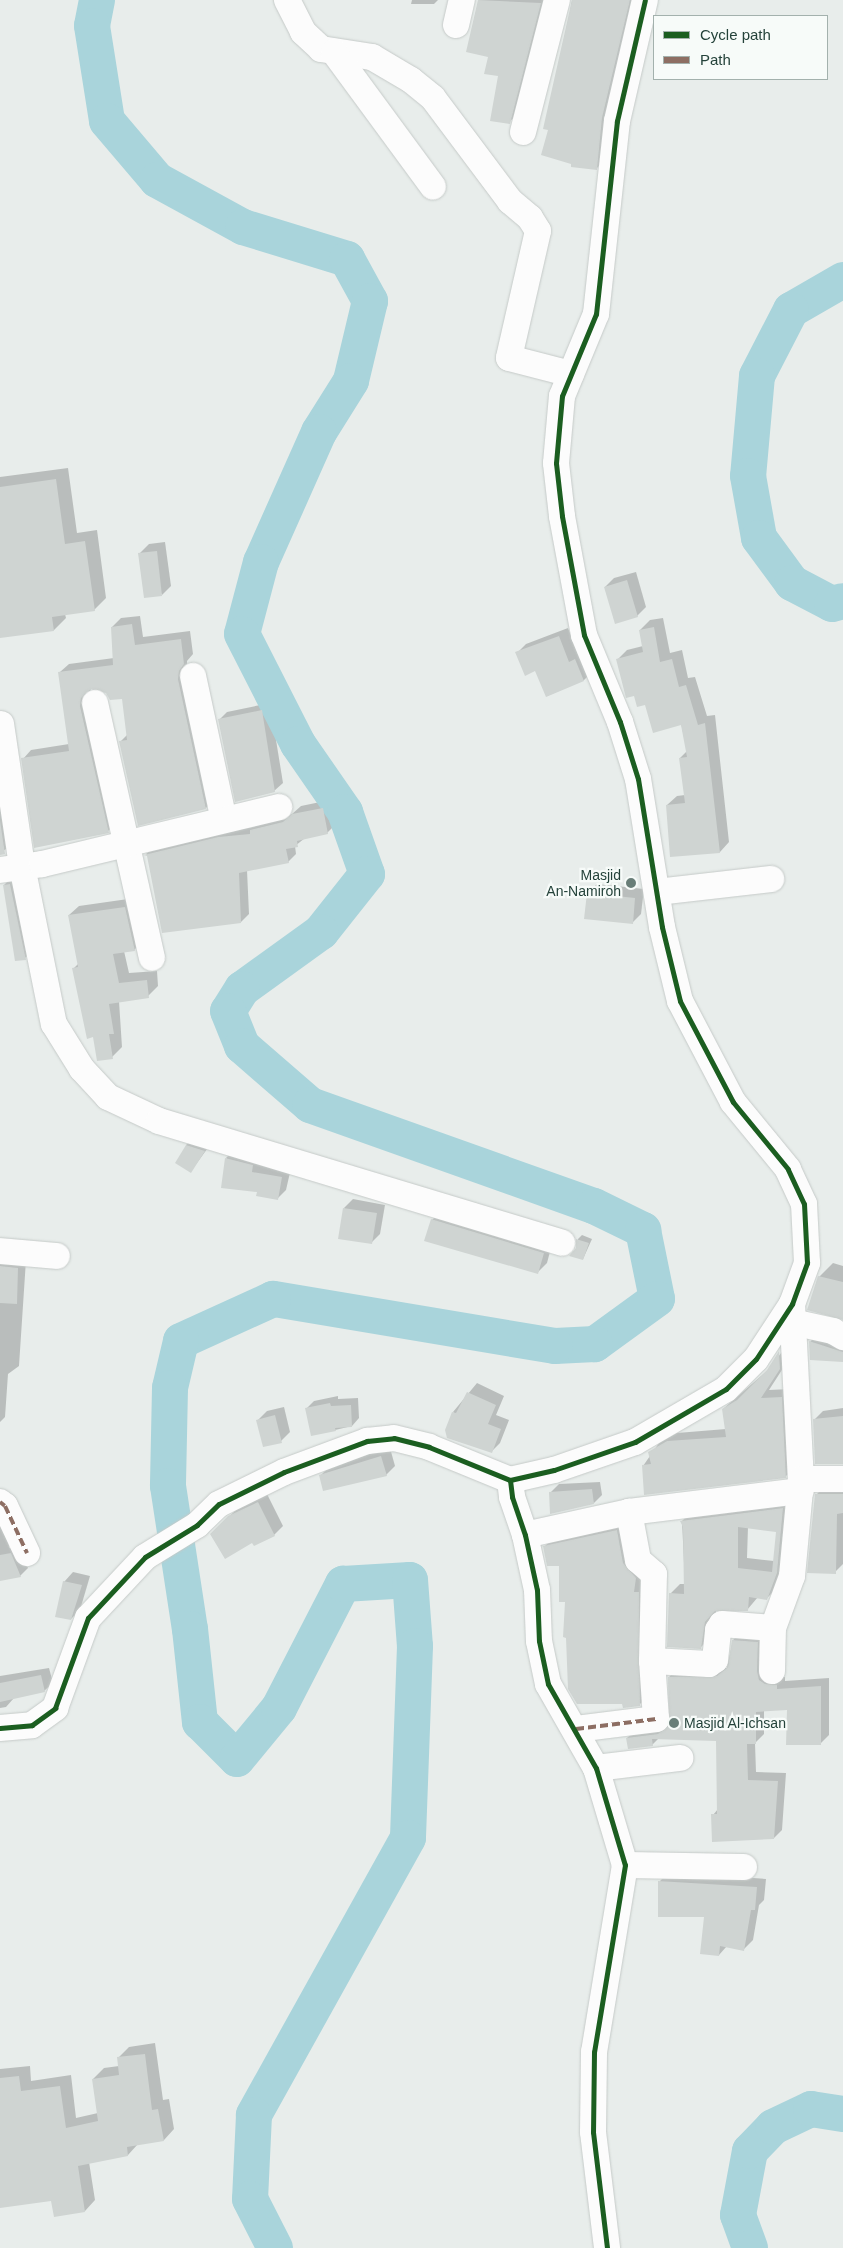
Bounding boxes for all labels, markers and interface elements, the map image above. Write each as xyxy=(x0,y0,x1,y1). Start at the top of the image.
legend xyxy=(653,15,828,80)
text: Cycle path xyxy=(700,26,771,43)
text: Path xyxy=(700,51,731,68)
place label: Masjid An-Namiroh xyxy=(546,867,621,900)
marker: Masjid An-Namiroh xyxy=(625,877,637,889)
place label: Masjid Al-Ichsan xyxy=(684,1715,787,1731)
marker: Masjid Al-Ichsan xyxy=(668,1717,680,1729)

